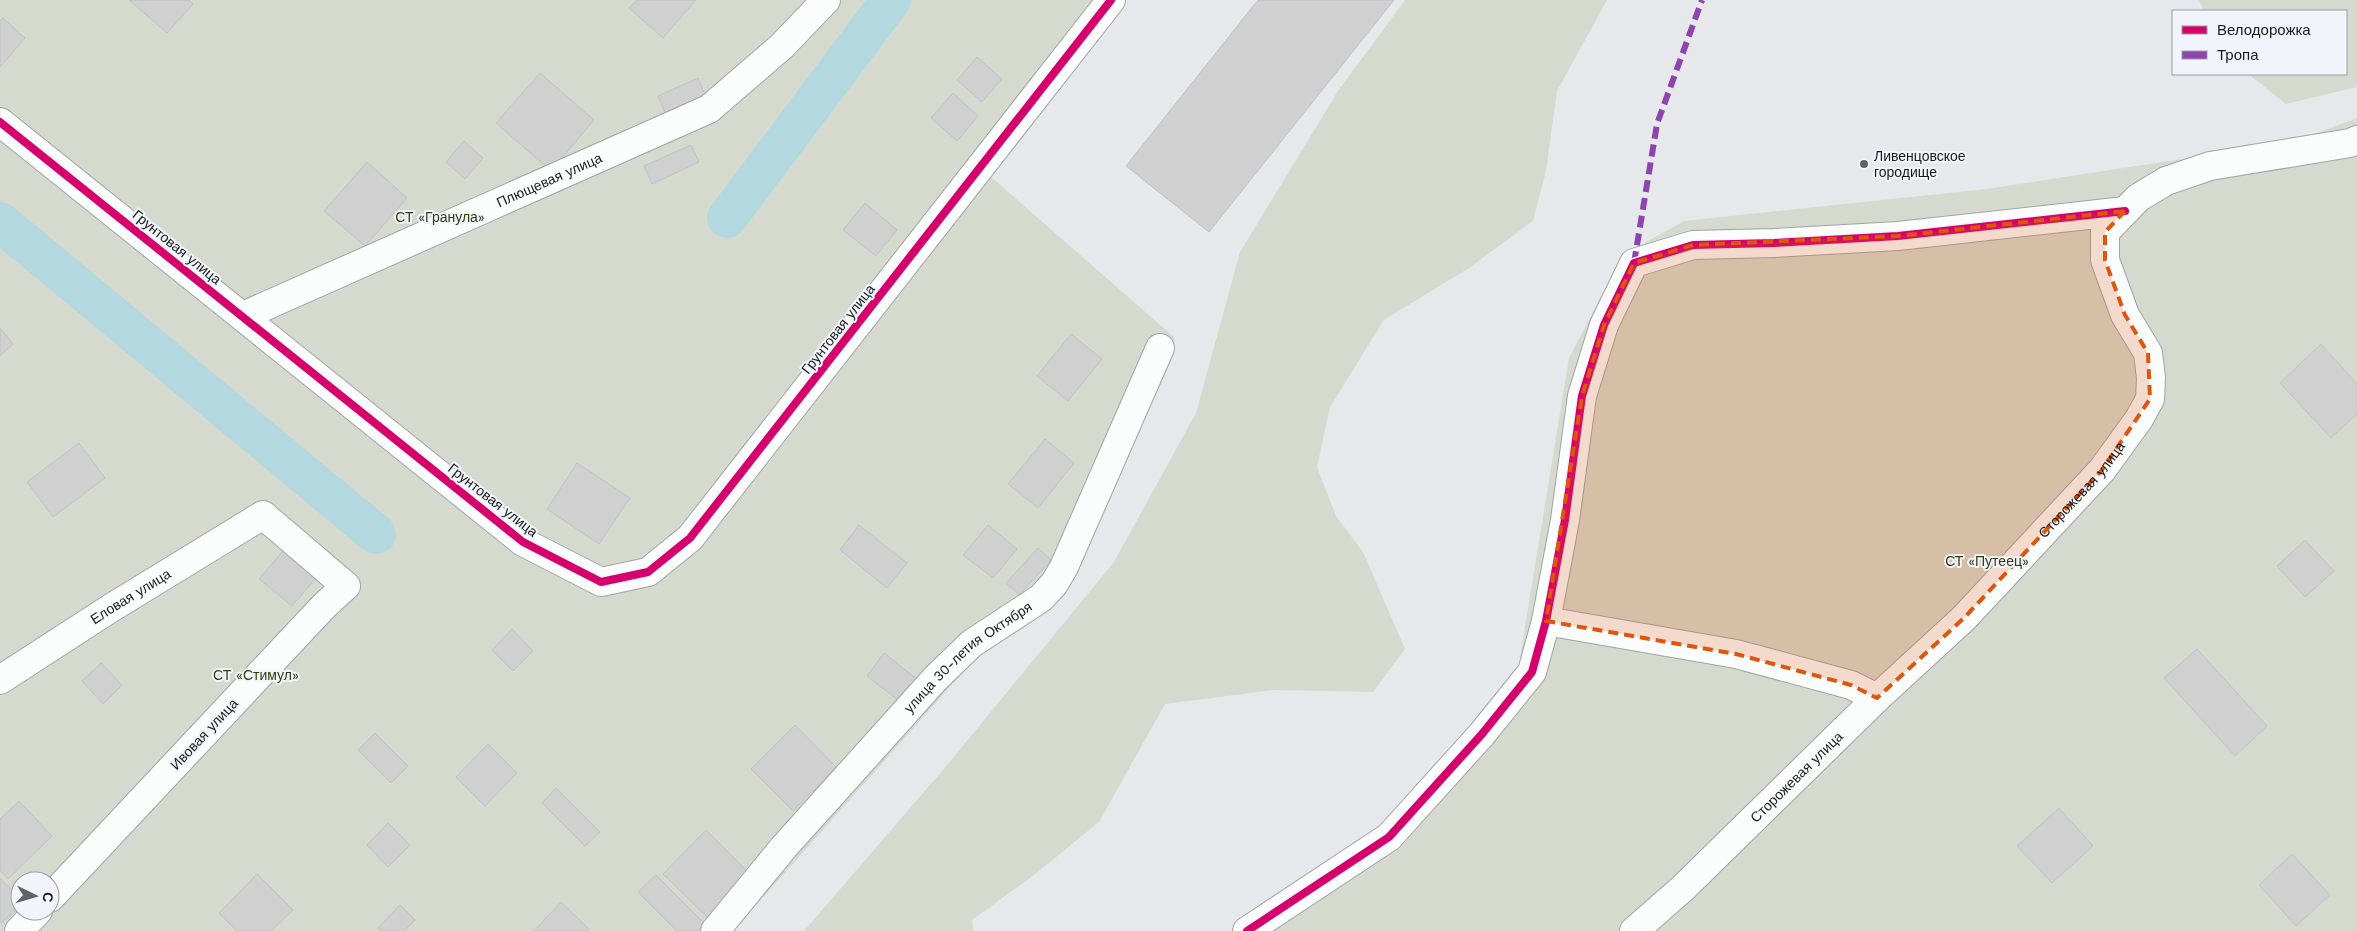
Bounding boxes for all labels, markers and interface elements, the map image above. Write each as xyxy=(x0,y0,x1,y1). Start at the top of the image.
legend xyxy=(2172,10,2347,75)
text: Велодорожка xyxy=(2217,21,2311,39)
text: Тропа xyxy=(2217,46,2259,64)
place label: Ливенцовское городище xyxy=(1874,148,1966,180)
street label: Плющевая улица xyxy=(494,149,605,210)
marker: Ливенцовское городище xyxy=(1858,158,1870,170)
street label: Грунтовая улица xyxy=(130,206,225,288)
park label: СТ «Гранула» xyxy=(395,209,485,225)
street label: Грунтовая улица xyxy=(798,281,878,377)
street label: Сторожевая улица xyxy=(2035,438,2128,541)
street label: Грунтовая улица xyxy=(445,460,541,540)
park label: СТ «Путеец» xyxy=(1945,553,2029,569)
street label: Еловая улица xyxy=(87,565,174,627)
street label: улица 30-летия Октября xyxy=(901,598,1035,716)
park label: СТ «Стимул» xyxy=(213,667,299,683)
street label: Ивовая улица xyxy=(167,695,241,773)
street label: Сторожевая улица xyxy=(1747,728,1846,826)
north arrow xyxy=(10,871,60,921)
text: С xyxy=(40,891,56,903)

